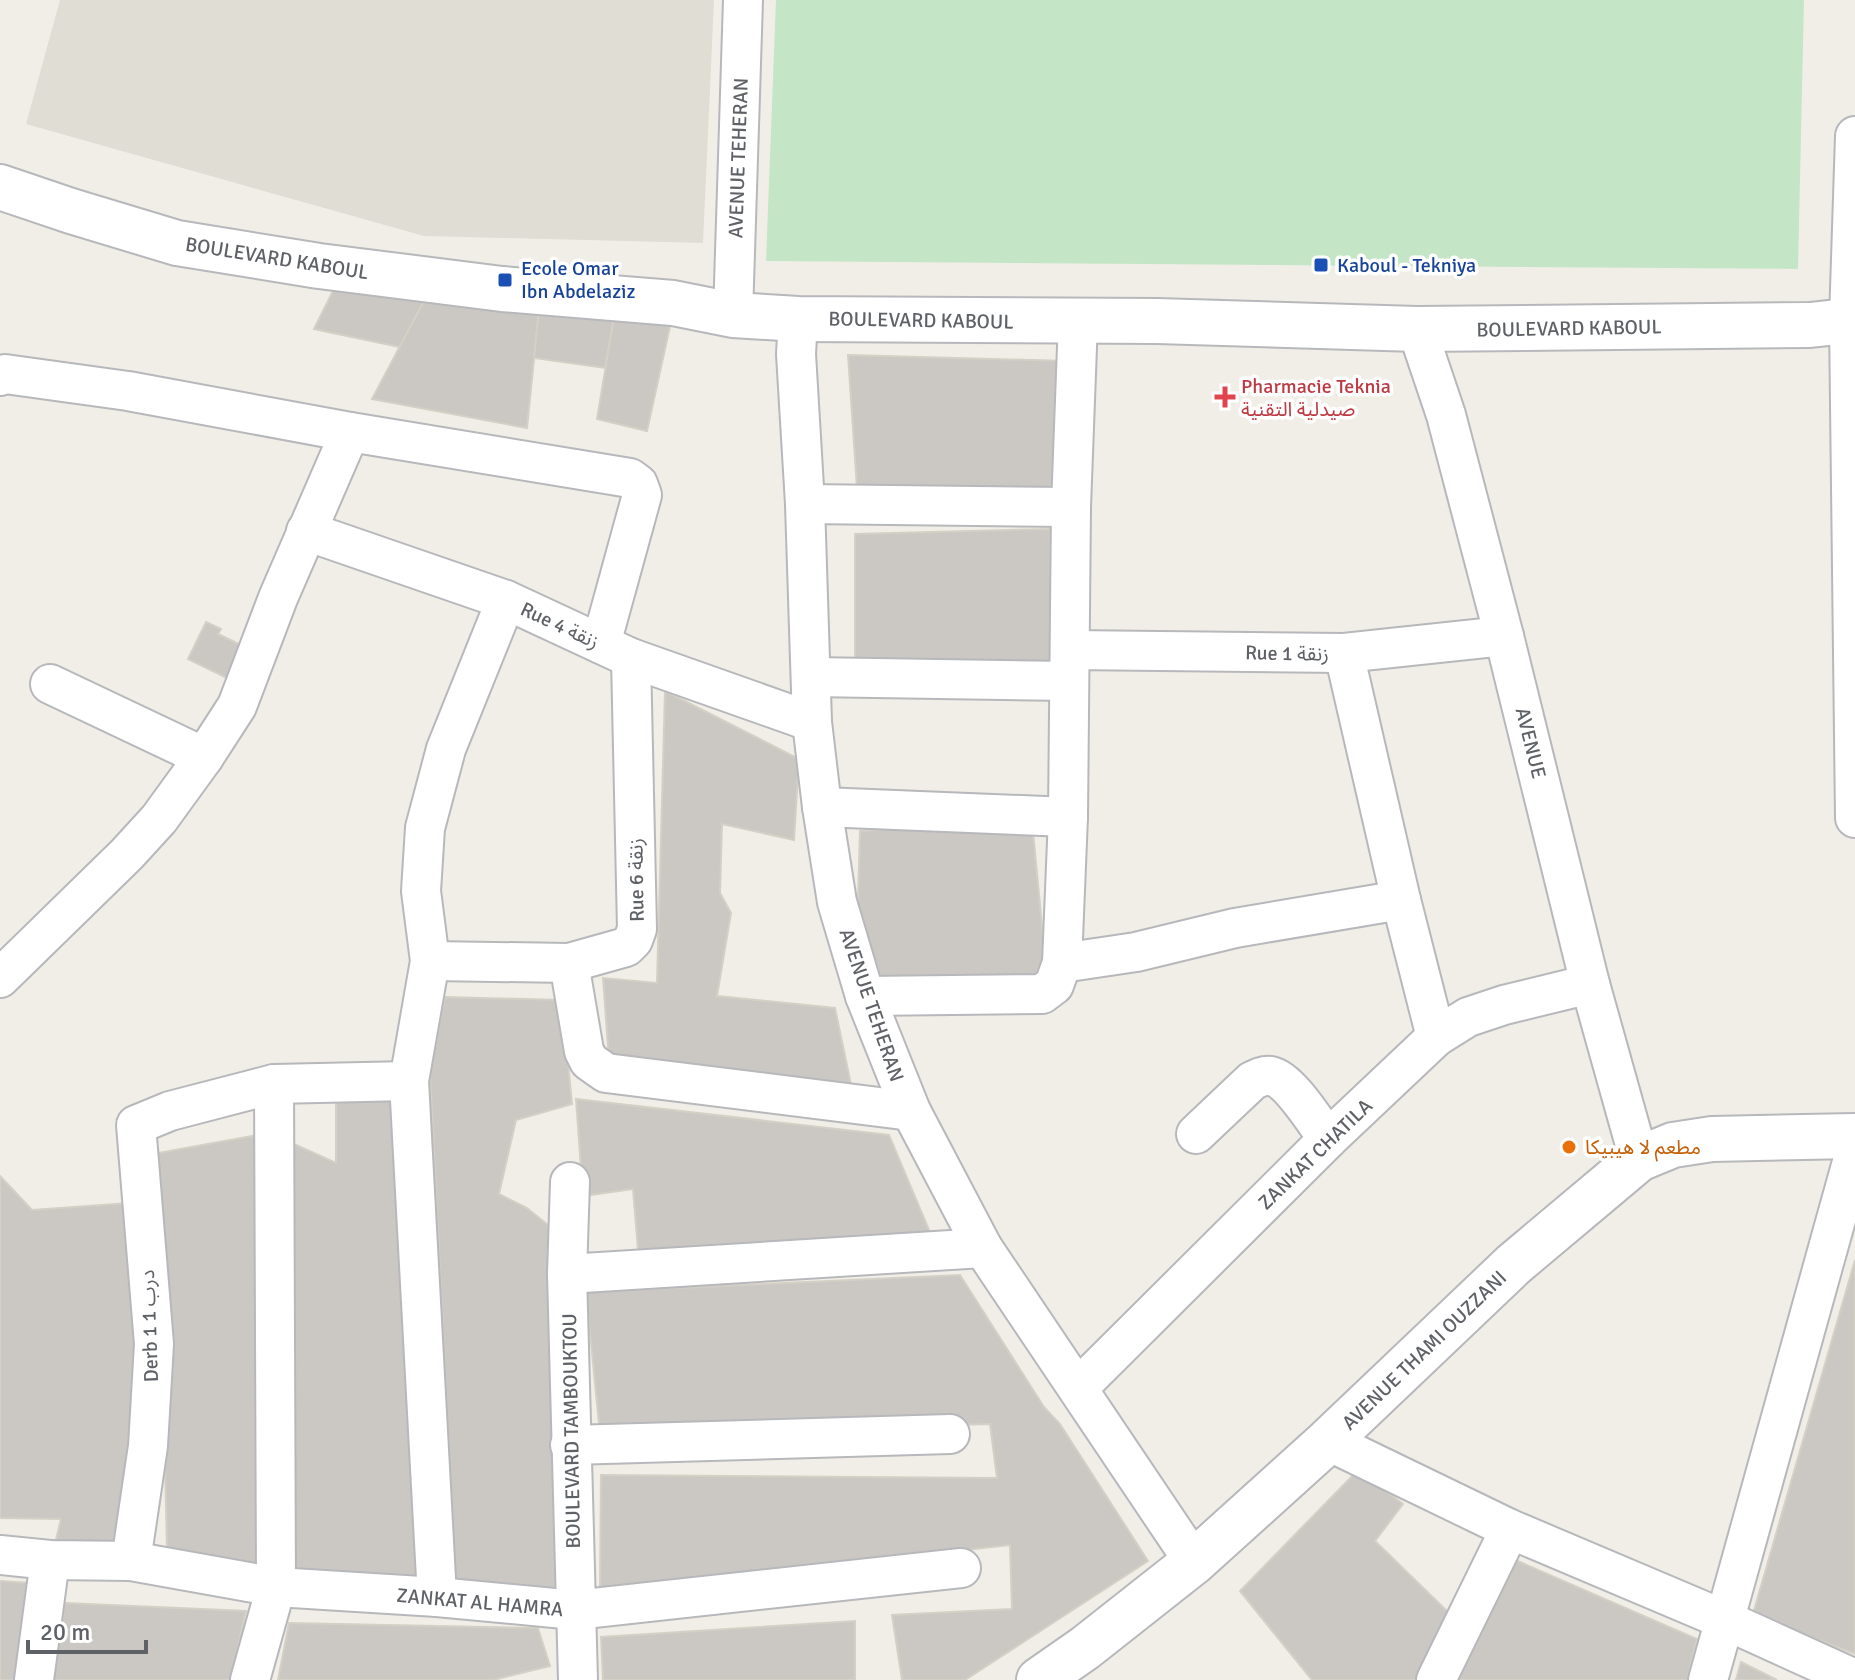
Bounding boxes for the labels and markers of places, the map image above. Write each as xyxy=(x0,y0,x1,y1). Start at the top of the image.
place label: Kaboul - Tekniya xyxy=(1337,253,1476,278)
place label: Ecole Omar Ibn Abdelaziz xyxy=(521,256,636,304)
marker: Kaboul - Tekniya xyxy=(1312,256,1330,274)
marker: Ecole Omar Ibn Abdelaziz xyxy=(496,271,514,289)
place label: Pharmacie Teknia صيدلية التقنية xyxy=(1241,374,1391,422)
marker: Pharmacie Teknia صيدلية التقنية xyxy=(1216,388,1234,406)
place label: مطعم لا هيبيكا xyxy=(1585,1135,1701,1162)
marker: مطعم لا هيبيكا xyxy=(1560,1138,1578,1156)

